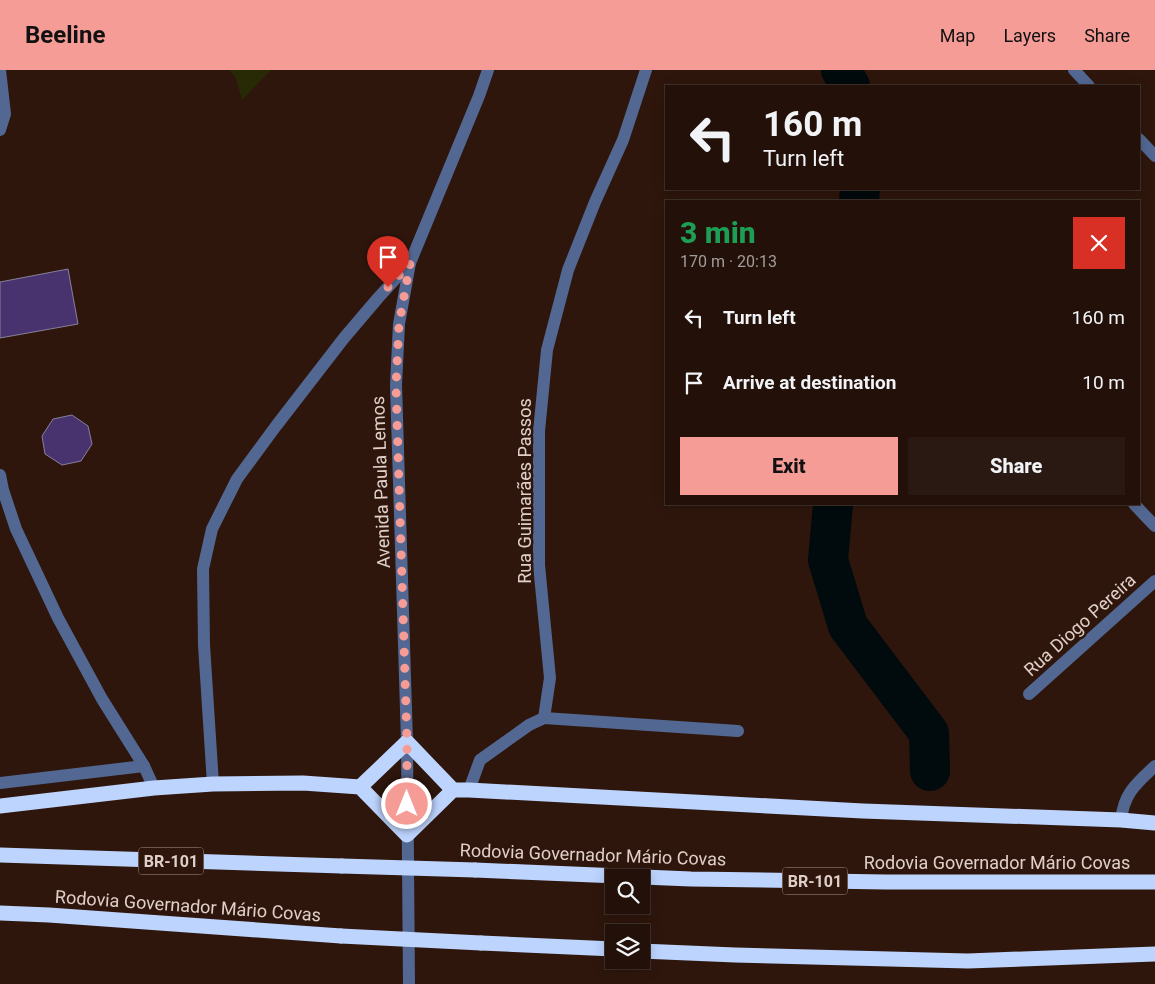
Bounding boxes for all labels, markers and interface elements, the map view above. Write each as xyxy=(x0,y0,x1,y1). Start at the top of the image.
text: Beeline xyxy=(25,21,105,49)
text: Map xyxy=(940,25,975,46)
text: Layers xyxy=(1003,25,1056,46)
text: Share xyxy=(1084,25,1130,46)
text: 160 m xyxy=(763,104,862,145)
icon: left xyxy=(680,105,745,170)
text: Turn left xyxy=(763,146,844,171)
text: 3 min xyxy=(680,215,756,250)
button: close xyxy=(1073,217,1125,269)
pin xyxy=(367,236,409,287)
icon: arrive xyxy=(374,243,402,271)
text: 170 m · 20:13 xyxy=(680,252,777,271)
icon: left xyxy=(680,304,708,332)
text: Turn left xyxy=(723,306,796,329)
text: 160 m xyxy=(1072,306,1125,329)
icon: arrive xyxy=(680,369,708,397)
text: Arrive at destination xyxy=(723,371,896,394)
text: 10 m xyxy=(1082,371,1125,394)
street label: Avenida Paula Lemos xyxy=(367,396,394,569)
street label: Rua Guimarães Passos xyxy=(514,398,535,584)
button: Exit xyxy=(680,437,898,495)
button: Share xyxy=(908,437,1125,495)
street label: Rua Diogo Pereira xyxy=(1020,569,1140,680)
position arrow xyxy=(380,777,432,829)
street label: Rodovia Governador Mário Covas xyxy=(459,839,727,870)
road number: BR-101 xyxy=(138,848,204,874)
street label: Rodovia Governador Mário Covas xyxy=(864,852,1130,873)
road number: BR-101 xyxy=(782,868,848,894)
map controls xyxy=(605,869,650,969)
button: search xyxy=(605,869,650,914)
street label: Rodovia Governador Mário Covas xyxy=(54,886,322,925)
button: layers xyxy=(605,924,650,969)

